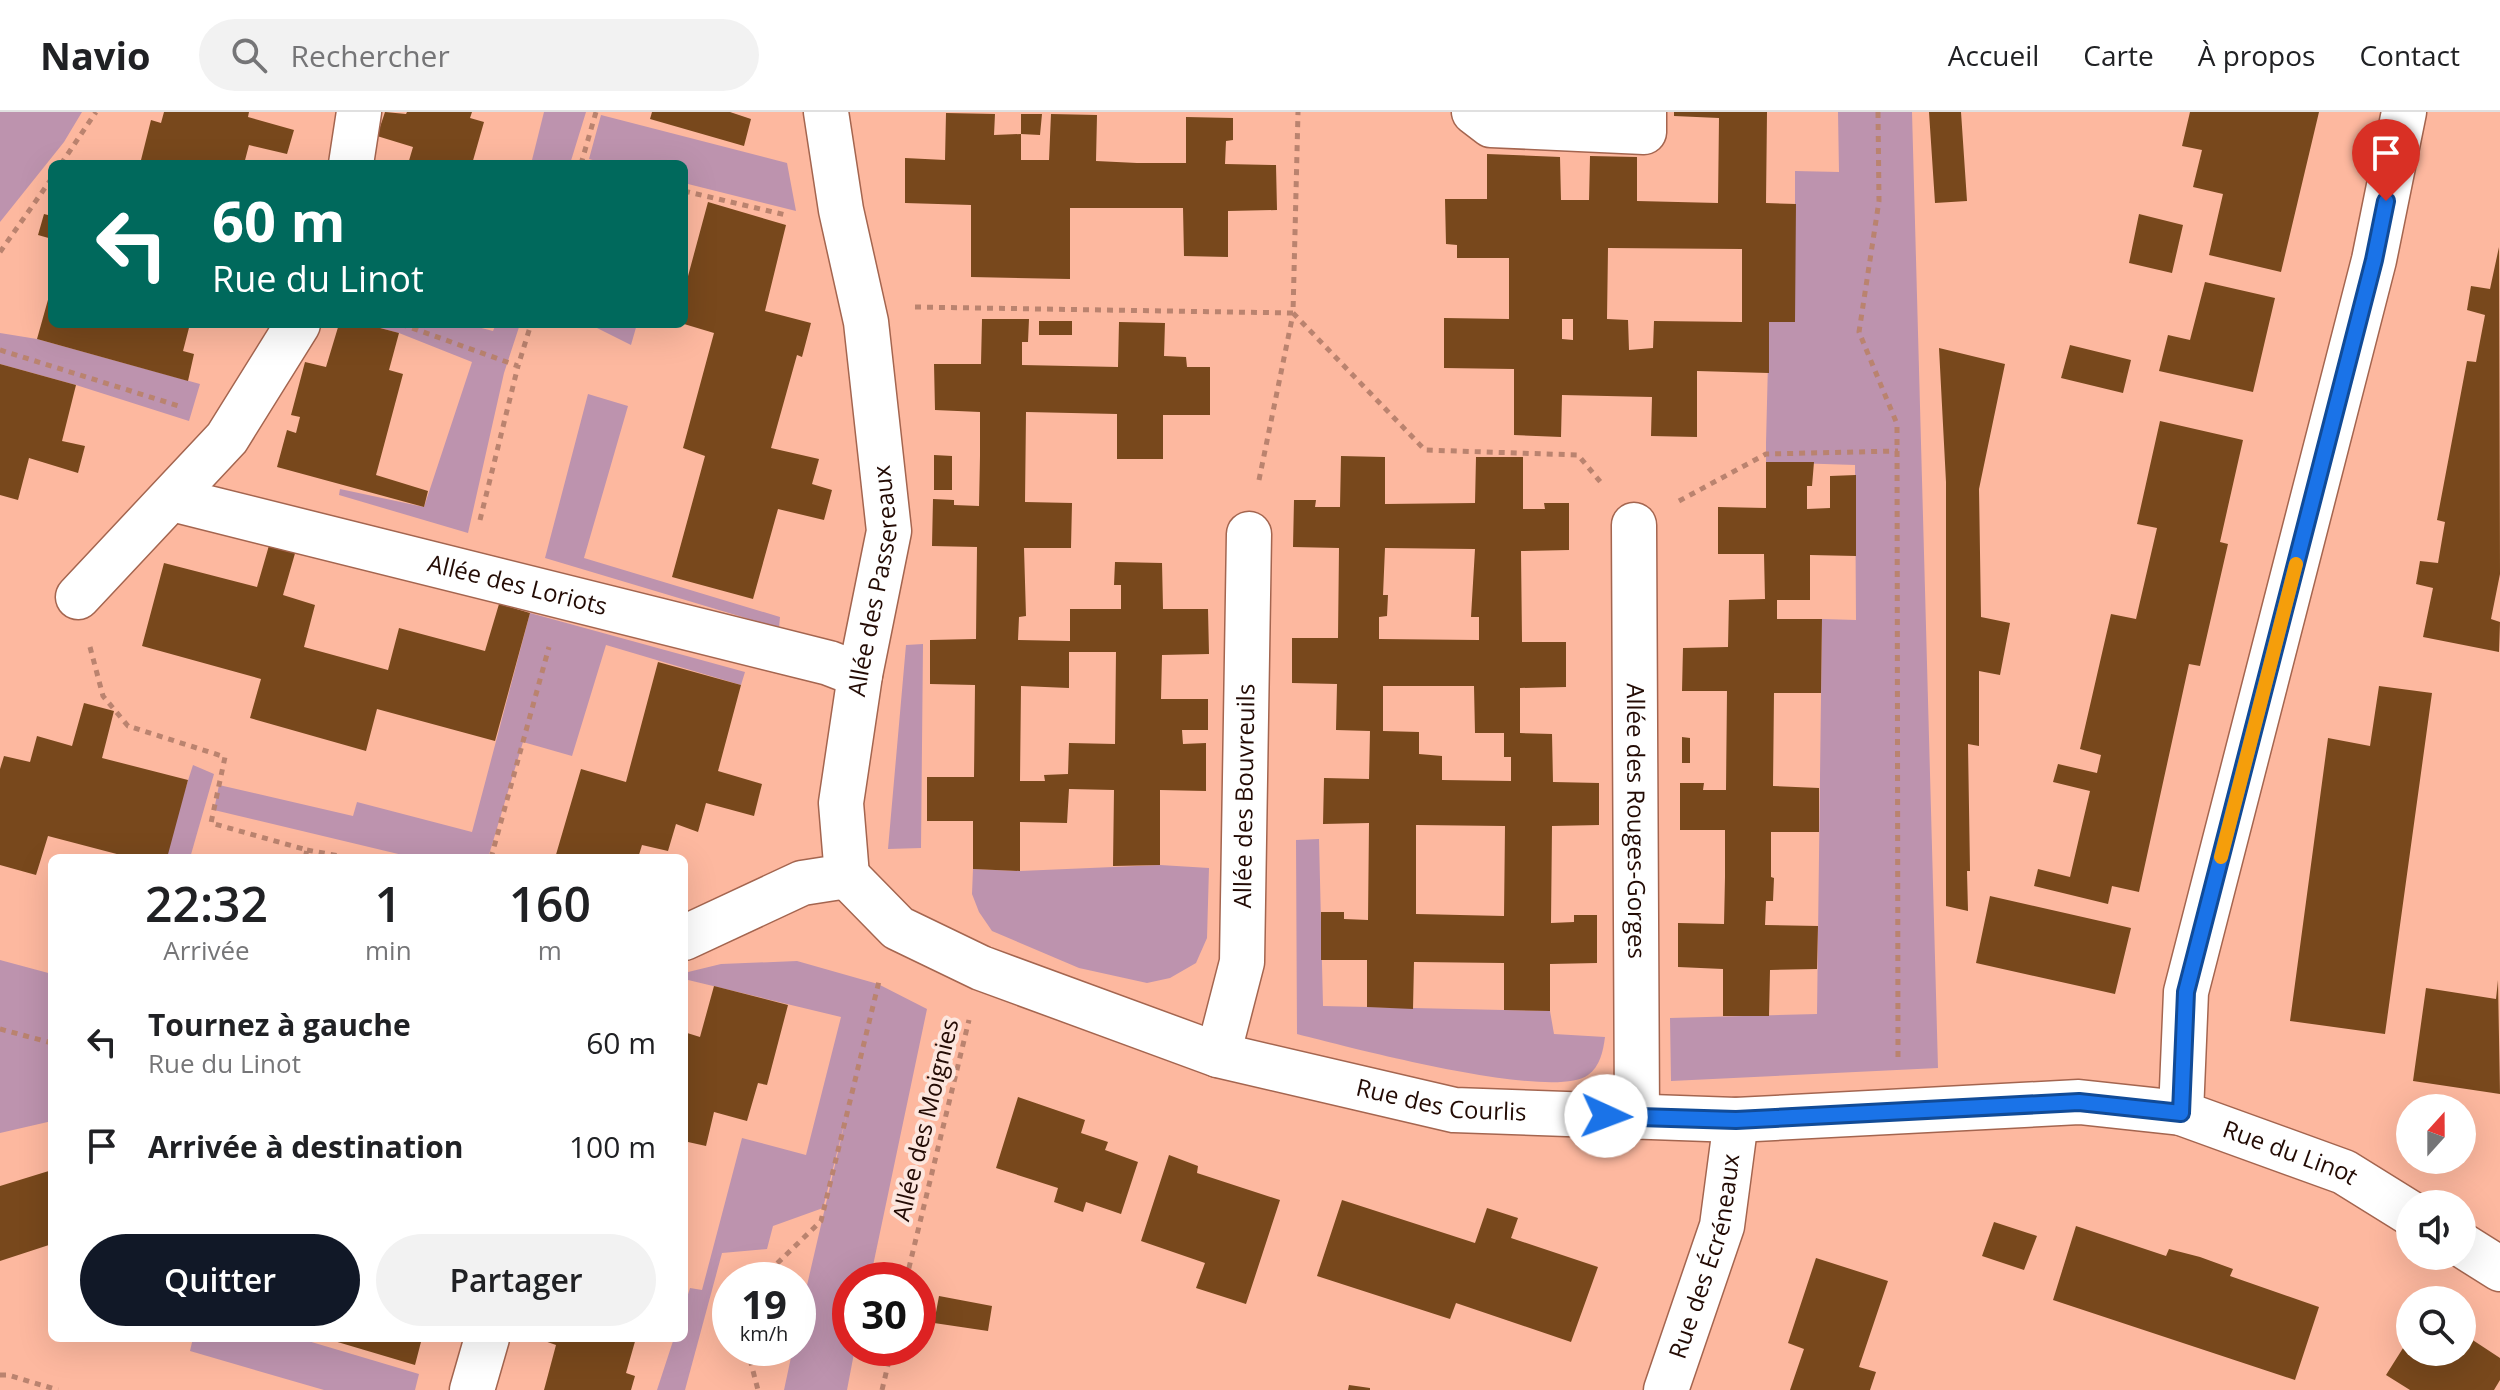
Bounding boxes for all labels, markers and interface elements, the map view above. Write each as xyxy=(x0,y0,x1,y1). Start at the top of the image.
search box xyxy=(199,19,759,91)
text: Navio xyxy=(40,29,151,81)
icon: search xyxy=(227,33,271,77)
text: Rechercher xyxy=(291,35,450,76)
text: Accueil xyxy=(1948,36,2039,74)
text: Carte xyxy=(2083,36,2154,74)
text: À propos xyxy=(2198,36,2315,74)
text: Contact xyxy=(2359,36,2460,74)
pin xyxy=(2352,119,2420,201)
icon: arrive xyxy=(2364,131,2408,175)
text: 60 m xyxy=(212,182,346,258)
icon: left xyxy=(80,192,184,296)
text: Rue du Linot xyxy=(212,254,424,303)
street label: Allée des Passereaux xyxy=(839,463,904,699)
street label: Allée des Loriots xyxy=(425,546,611,622)
street label: Allée des Bouvreuils xyxy=(1225,683,1262,909)
street label: Allée des Rouges-Gorges xyxy=(1620,683,1654,959)
text: 22:32 xyxy=(145,871,268,936)
text: 1 xyxy=(375,871,402,936)
text: 160 xyxy=(509,871,591,936)
text: Arrivée xyxy=(163,932,250,968)
text: min xyxy=(365,932,412,968)
text: m xyxy=(538,932,562,968)
text: Tournez à gauche xyxy=(148,1004,411,1045)
street label: Allée des Moignies xyxy=(883,1015,966,1224)
icon: left xyxy=(80,1020,124,1064)
text: 60 m xyxy=(586,1022,656,1063)
text: Rue du Linot xyxy=(148,1045,301,1081)
street label: Rue des Courlis xyxy=(1353,1070,1527,1128)
position arrow xyxy=(1564,1074,1648,1158)
north arrow xyxy=(2396,1094,2476,1174)
map controls xyxy=(2396,1094,2476,1366)
street label: Rue du Linot xyxy=(2219,1112,2365,1192)
icon: arrive xyxy=(80,1124,124,1168)
text: Arrivée à destination xyxy=(148,1126,463,1167)
text: 100 m xyxy=(569,1126,656,1167)
street label: Rue des Écréneaux xyxy=(1660,1151,1746,1363)
button: sound xyxy=(2396,1190,2476,1270)
button: Quitter xyxy=(80,1234,360,1326)
button: Partager xyxy=(376,1234,656,1326)
speed limit sign: 30 xyxy=(832,1262,936,1366)
text: 19 xyxy=(741,1276,787,1331)
button: search xyxy=(2396,1286,2476,1366)
text: km/h xyxy=(740,1320,788,1347)

